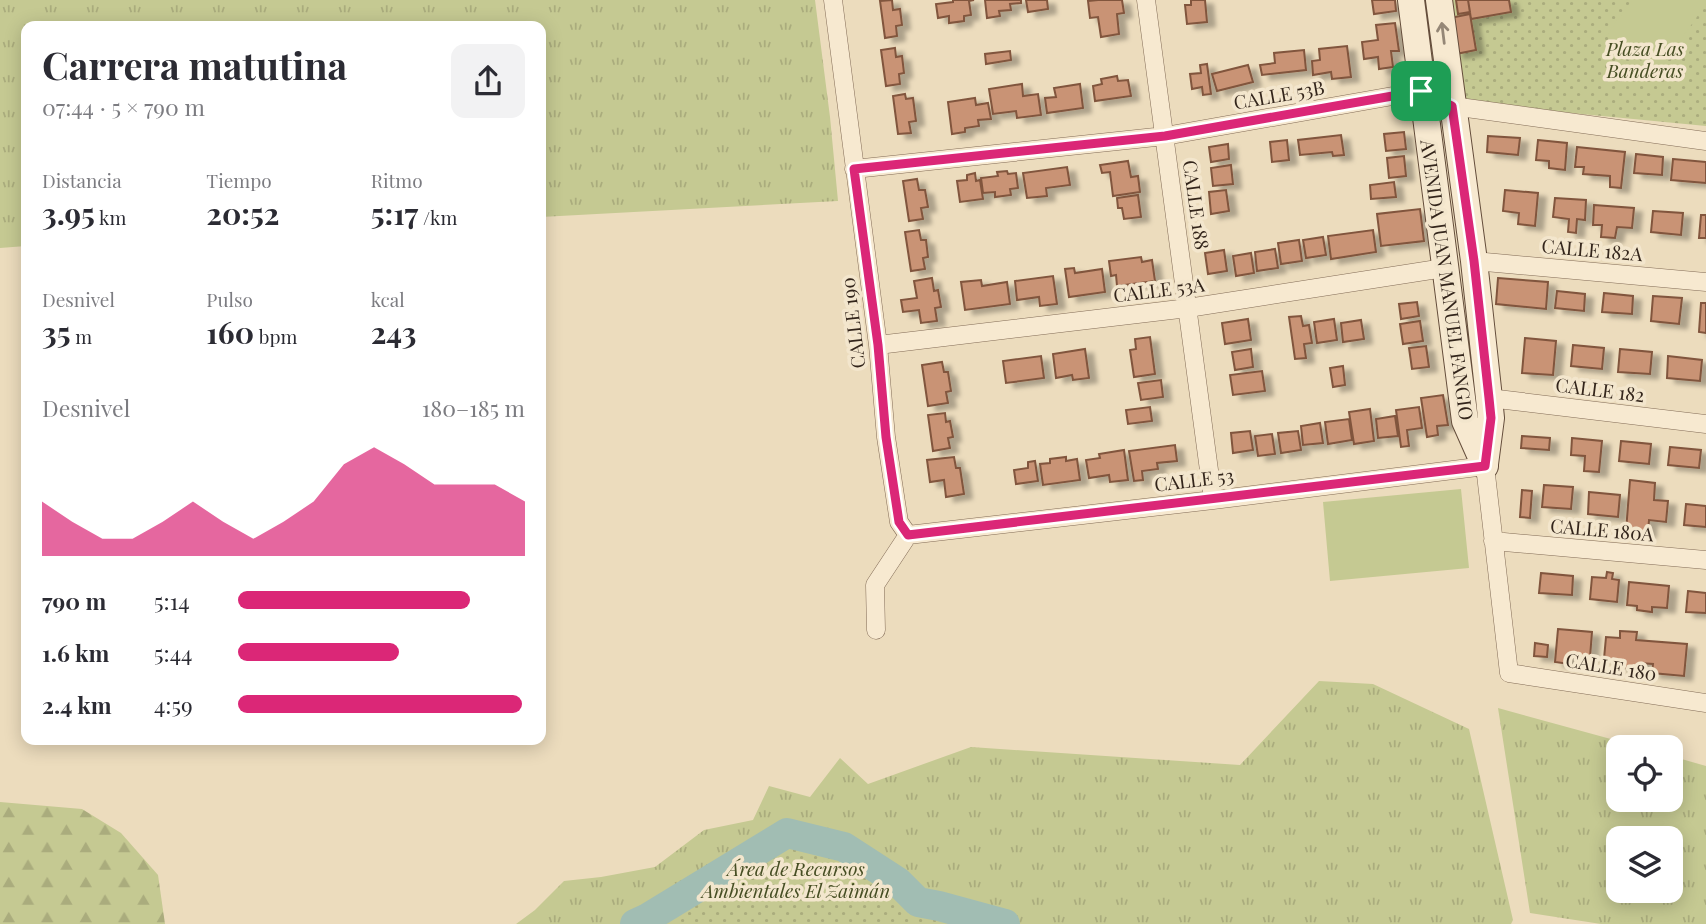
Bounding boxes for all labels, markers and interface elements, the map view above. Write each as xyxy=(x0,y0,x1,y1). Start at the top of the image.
one-way arrow xyxy=(1437,22,1450,45)
park label: Plaza Las Banderas xyxy=(1605,35,1684,83)
text: Carrera matutina xyxy=(42,39,347,90)
button: share xyxy=(451,44,525,118)
pin xyxy=(1391,61,1451,121)
icon: arrive xyxy=(1402,72,1440,110)
street label: CALLE 53B xyxy=(1231,73,1326,115)
text: 07:44 · 5 × 790 m xyxy=(42,91,205,122)
street label: AVENIDA JUAN MANUEL FANGIO xyxy=(1415,137,1481,422)
street label: CALLE 188 xyxy=(1178,158,1216,251)
text: Distancia xyxy=(42,167,122,193)
text: Tiempo xyxy=(206,167,272,193)
text: Ritmo xyxy=(371,167,423,193)
text: 3.95 xyxy=(42,193,95,233)
text: 20:52 xyxy=(206,193,280,233)
text: 5:17 xyxy=(371,193,418,233)
text: km xyxy=(95,204,126,230)
text: /km xyxy=(418,204,457,230)
street label: CALLE 182A xyxy=(1540,232,1645,266)
street label: CALLE 53A xyxy=(1112,270,1207,308)
street label: CALLE 190 xyxy=(834,276,870,370)
text: Desnivel xyxy=(42,286,115,312)
text: Pulso xyxy=(206,286,253,312)
text: kcal xyxy=(371,286,405,312)
text: 35 xyxy=(42,312,70,352)
text: 160 xyxy=(206,312,254,352)
text: 243 xyxy=(371,312,416,352)
text: m xyxy=(70,323,92,349)
text: bpm xyxy=(254,323,297,349)
street label: CALLE 182 xyxy=(1554,371,1646,407)
text: Desnivel xyxy=(42,392,130,423)
text: 180–185 m xyxy=(422,392,525,423)
street label: CALLE 53 xyxy=(1153,461,1235,497)
street label: CALLE 180A xyxy=(1549,512,1656,547)
text: 790 m xyxy=(42,585,106,616)
text: 5:14 xyxy=(154,585,190,616)
text: 1.6 km xyxy=(42,637,109,668)
text: 5:44 xyxy=(154,637,192,668)
street label: CALLE 180 xyxy=(1564,646,1658,686)
text: 2.4 km xyxy=(42,689,112,720)
text: 4:59 xyxy=(154,689,193,720)
map controls xyxy=(1606,735,1683,903)
button: locate xyxy=(1606,735,1683,812)
button: layers xyxy=(1606,826,1683,903)
park label: Área de Recursos Ambientales El Zaimán xyxy=(700,855,890,903)

